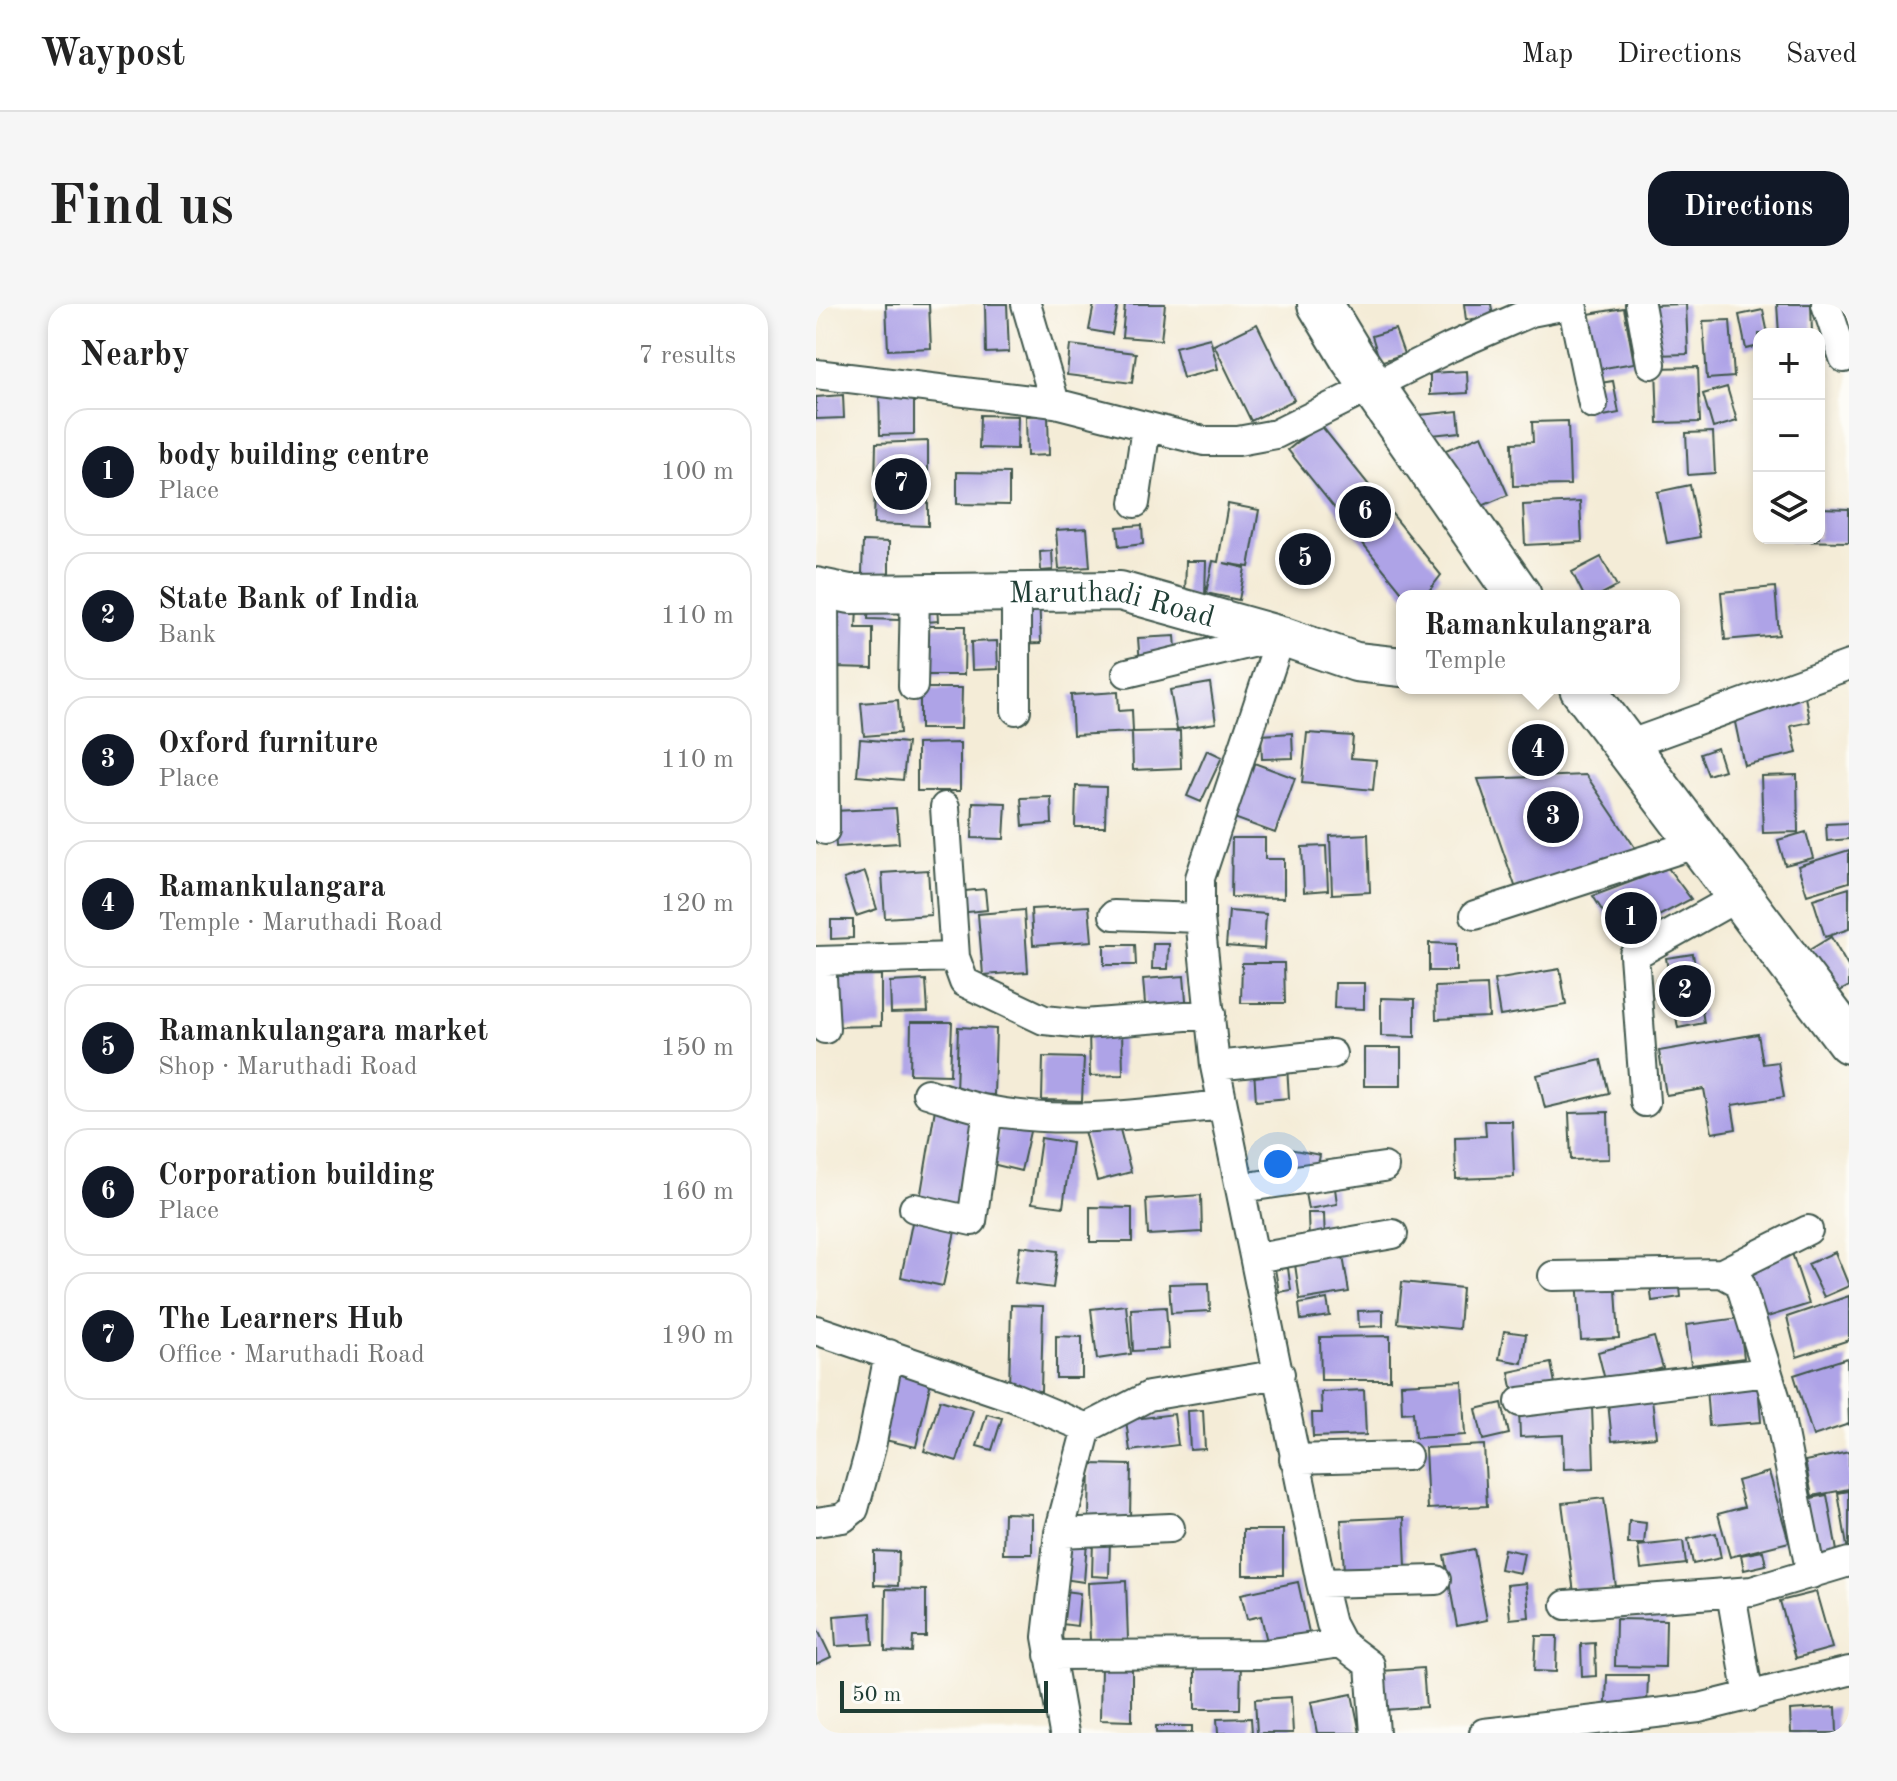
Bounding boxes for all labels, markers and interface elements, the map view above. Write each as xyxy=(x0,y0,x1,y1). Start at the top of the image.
text: Waypost xyxy=(40,36,185,74)
text: Map xyxy=(1521,41,1573,69)
text: Directions xyxy=(1617,41,1742,69)
text: Saved xyxy=(1786,41,1857,69)
button: Directions xyxy=(1648,171,1849,246)
text: Find us xyxy=(48,180,234,236)
map controls xyxy=(1753,328,1825,544)
button: + xyxy=(1753,328,1825,400)
text: Nearby xyxy=(80,339,190,373)
text: 7 results xyxy=(638,343,736,369)
button: − xyxy=(1753,400,1825,472)
text: body building centre xyxy=(158,441,429,471)
pin: 7 xyxy=(875,454,927,514)
text: 1 xyxy=(100,459,116,485)
text: 100 m xyxy=(661,459,734,485)
button: layers xyxy=(1753,472,1825,544)
text: Place xyxy=(158,478,219,504)
pin: 6 xyxy=(1339,482,1391,542)
pin: 5 xyxy=(1279,529,1331,589)
street label: Maruthadi Road xyxy=(1009,578,1218,634)
text: State Bank of India xyxy=(158,585,419,615)
popup xyxy=(1396,590,1680,694)
text: 2 xyxy=(100,603,116,629)
text: 110 m xyxy=(661,603,734,629)
text: Ramankulangara xyxy=(1424,611,1652,641)
text: Bank xyxy=(158,622,216,648)
text: Temple xyxy=(1424,648,1506,674)
pin: 4 xyxy=(1512,720,1564,780)
text: Oxford furniture xyxy=(158,729,378,759)
text: 3 xyxy=(100,747,116,773)
text: 110 m xyxy=(661,747,734,773)
text: Place xyxy=(158,766,219,792)
pin: 3 xyxy=(1527,787,1579,847)
text: Ramankulangara xyxy=(158,873,386,903)
pin: 1 xyxy=(1605,888,1657,948)
text: 4 xyxy=(100,891,116,917)
text: 120 m xyxy=(661,891,734,917)
text: Temple · Maruthadi Road xyxy=(158,910,443,936)
pin: 2 xyxy=(1659,961,1711,1021)
text: Ramankulangara market xyxy=(158,1017,488,1047)
text: 5 xyxy=(100,1035,116,1061)
text: 150 m xyxy=(661,1035,734,1061)
text: Shop · Maruthadi Road xyxy=(158,1054,418,1080)
your location xyxy=(1258,1144,1298,1184)
text: Corporation building xyxy=(158,1161,434,1191)
text: 6 xyxy=(100,1179,116,1205)
text: 160 m xyxy=(661,1179,734,1205)
text: Place xyxy=(158,1198,219,1224)
text: The Learners Hub xyxy=(158,1305,404,1335)
text: 7 xyxy=(100,1323,116,1349)
text: 190 m xyxy=(661,1323,734,1349)
text: Office · Maruthadi Road xyxy=(158,1342,425,1368)
scale bar xyxy=(840,1677,1048,1713)
text: 50 m xyxy=(852,1684,901,1706)

